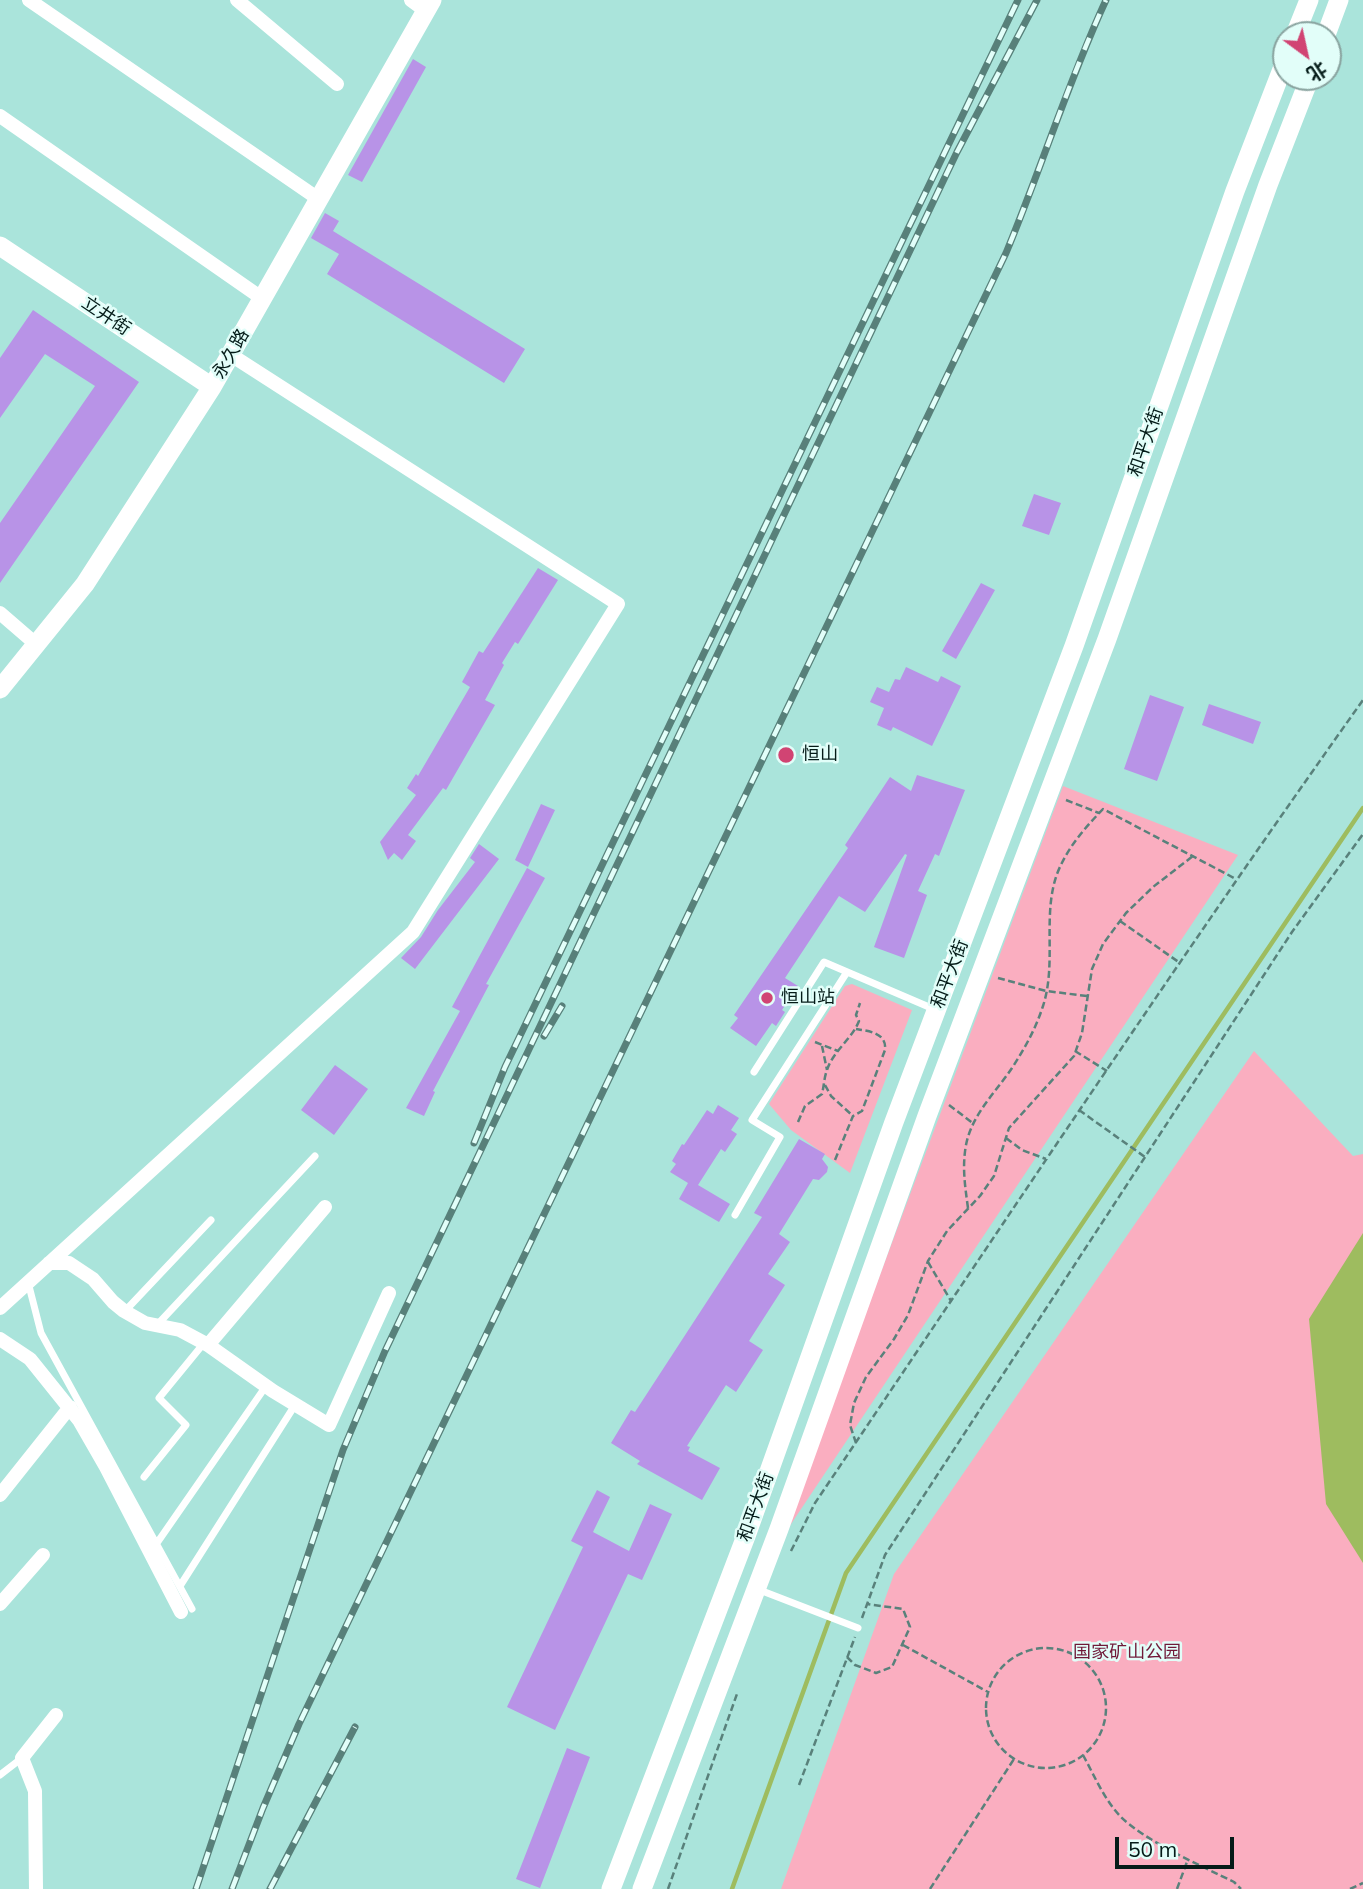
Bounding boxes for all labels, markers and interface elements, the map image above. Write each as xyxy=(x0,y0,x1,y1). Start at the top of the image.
north arrow xyxy=(1272,21,1342,91)
text: 北 xyxy=(1303,57,1332,87)
street label: 立井街 xyxy=(78,292,134,340)
street label: 永久路 xyxy=(208,325,254,383)
street label: 和平大街 xyxy=(1124,404,1168,480)
place label: 恒山 xyxy=(802,744,838,766)
marker: 恒山 xyxy=(776,745,796,765)
street label: 和平大街 xyxy=(927,937,973,1011)
place label: 恒山站 xyxy=(781,987,835,1009)
marker: 恒山站 xyxy=(759,990,775,1006)
street label: 和平大街 xyxy=(734,1469,778,1545)
park label: 国家矿山公园 xyxy=(1073,1642,1181,1664)
scale bar xyxy=(1118,1822,1237,1866)
text: 50 m xyxy=(1128,1836,1177,1862)

